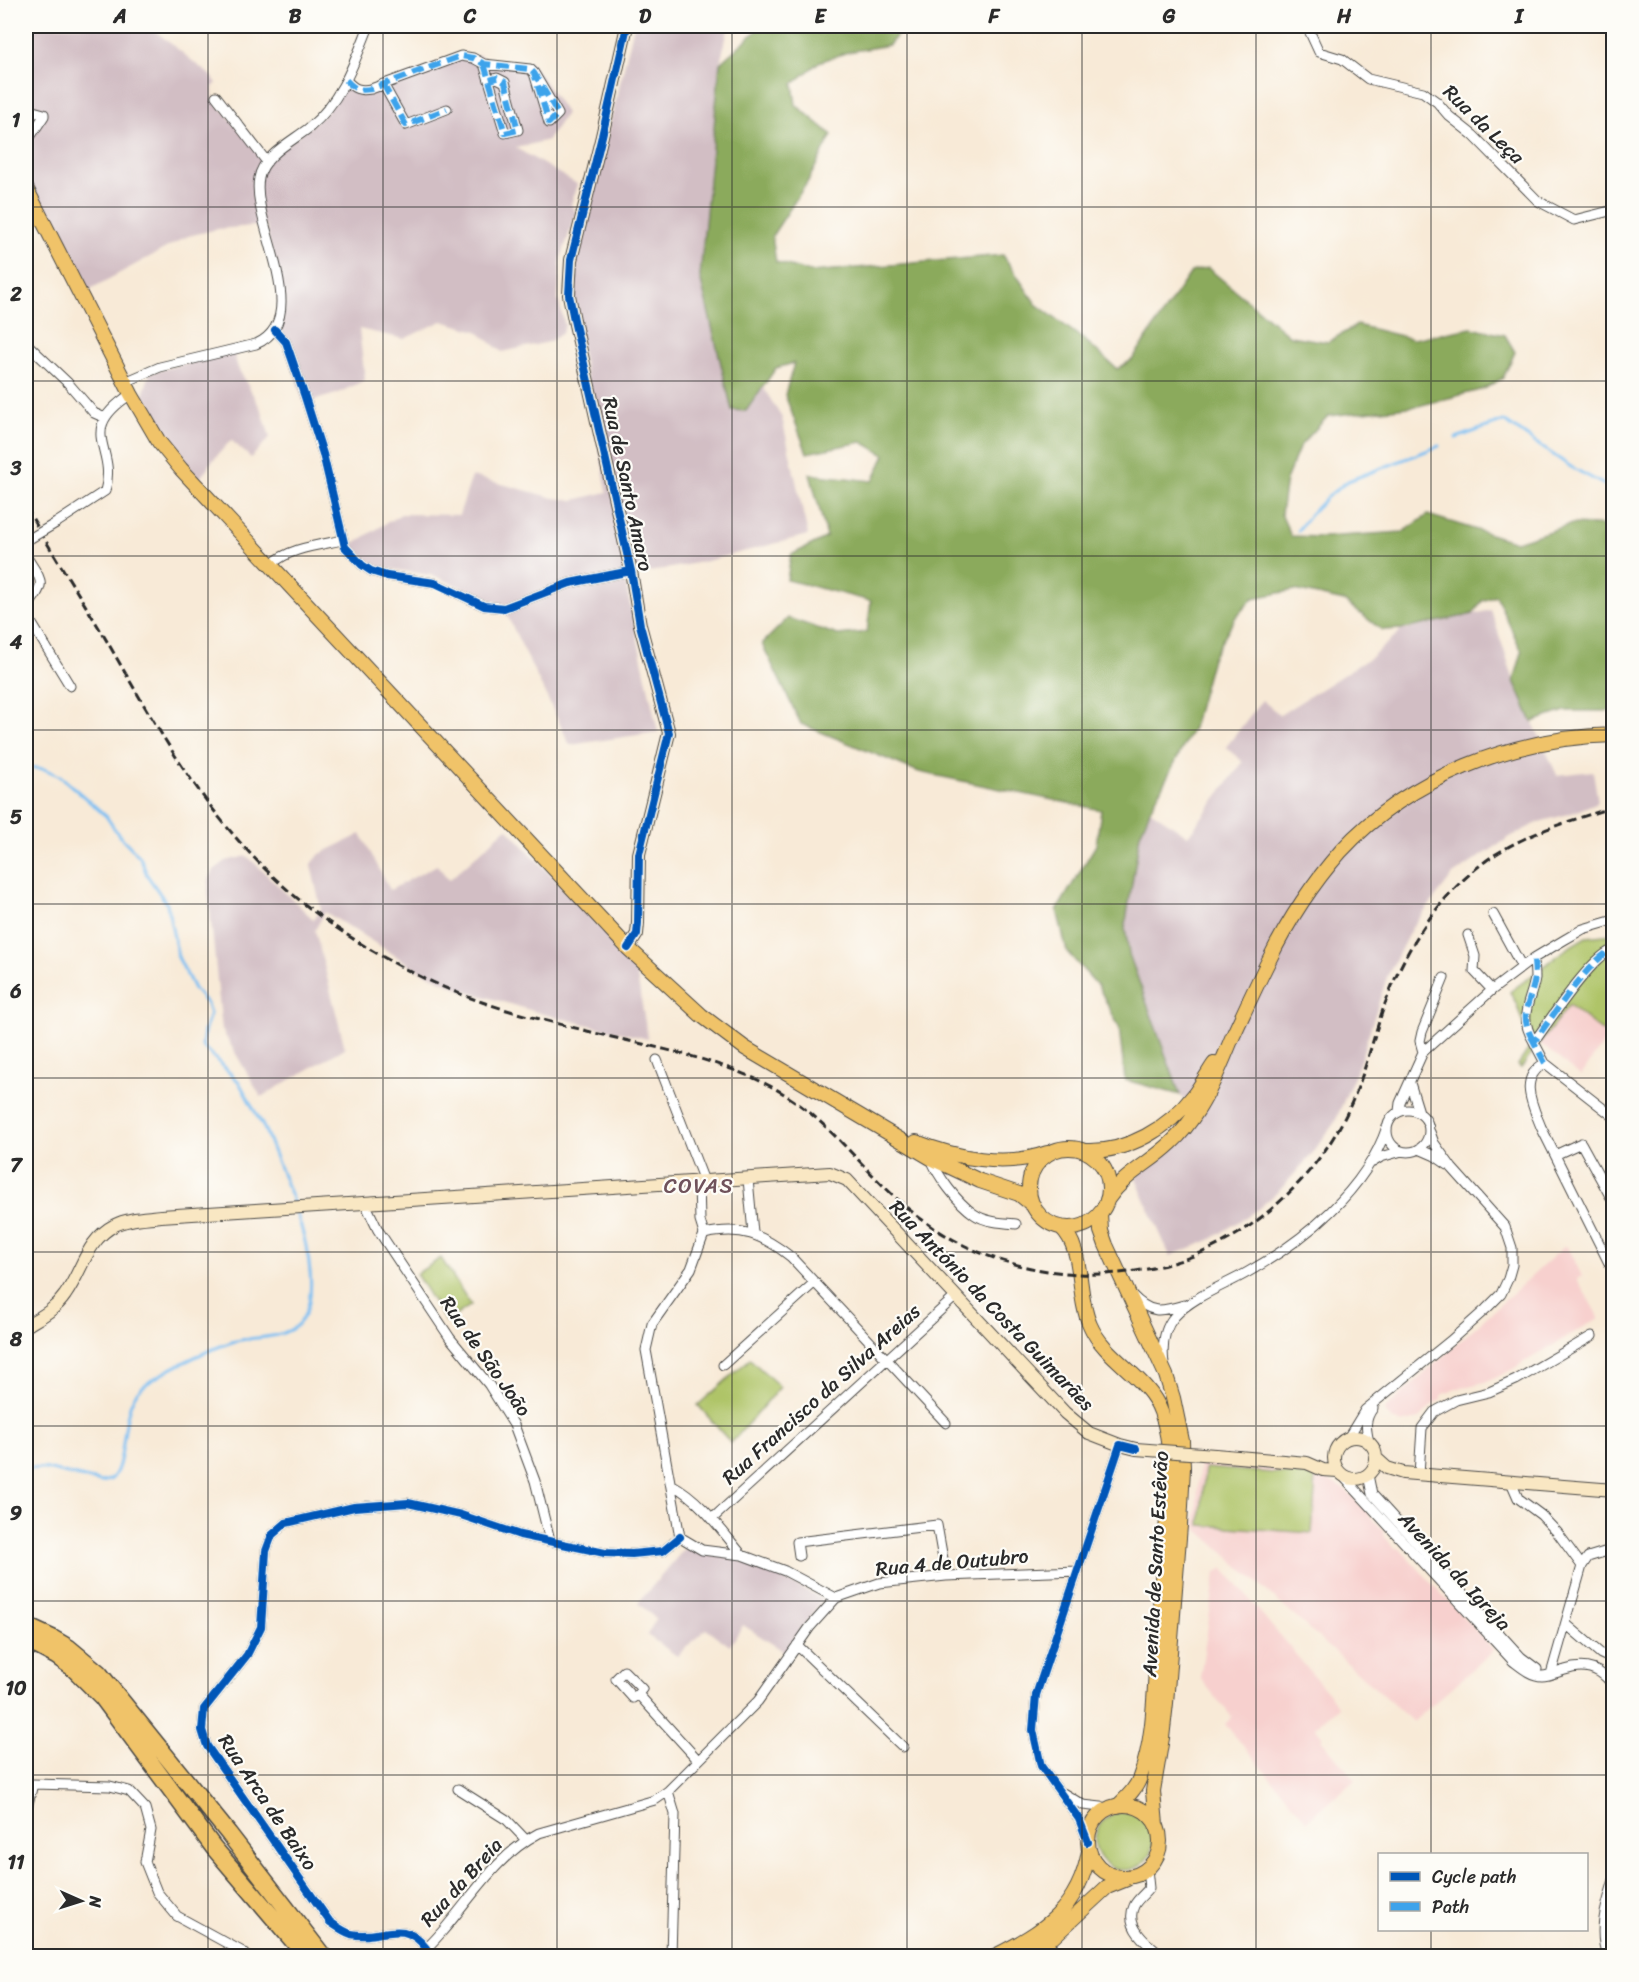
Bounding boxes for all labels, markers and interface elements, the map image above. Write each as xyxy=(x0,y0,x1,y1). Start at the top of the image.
text: A xyxy=(112,0,127,34)
text: B xyxy=(289,0,302,34)
text: C xyxy=(463,0,477,34)
text: D xyxy=(639,0,652,34)
text: E xyxy=(814,0,827,34)
text: F xyxy=(988,0,1001,34)
text: G xyxy=(1162,0,1176,34)
text: H xyxy=(1336,0,1352,34)
text: I xyxy=(1514,0,1525,34)
street label: Rua da Leça xyxy=(1434,76,1534,174)
text: 1 xyxy=(12,103,21,138)
text: 2 xyxy=(9,277,22,312)
street label: Rua de Santo Amaro xyxy=(592,394,663,574)
text: 3 xyxy=(10,451,22,486)
text: 4 xyxy=(9,625,23,660)
text: 5 xyxy=(10,800,22,835)
text: 6 xyxy=(9,974,22,1009)
text: 7 xyxy=(10,1148,23,1183)
district label: COVAS xyxy=(664,1167,734,1205)
street label: Rua António da Costa Guimarães xyxy=(880,1191,1103,1420)
street label: Rua de São João xyxy=(431,1289,540,1424)
street label: Rua Francisco da Silva Areias xyxy=(714,1295,929,1494)
text: 8 xyxy=(9,1322,23,1357)
street label: Avenida de Santo Estêvão xyxy=(1132,1450,1179,1679)
text: 9 xyxy=(10,1496,22,1531)
street label: Avenida da Igreja xyxy=(1389,1503,1520,1639)
street label: Rua 4 de Outubro xyxy=(874,1538,1030,1587)
text: 10 xyxy=(5,1671,27,1706)
street label: Rua Arca de Baixo xyxy=(209,1726,327,1878)
street label: Rua da Breia xyxy=(411,1830,511,1935)
text: 11 xyxy=(7,1845,25,1880)
legend xyxy=(1378,1853,1588,1931)
text: Cycle path xyxy=(1432,1861,1516,1893)
north arrow xyxy=(51,1871,111,1931)
text: Path xyxy=(1432,1891,1469,1923)
text: N xyxy=(81,1894,110,1909)

